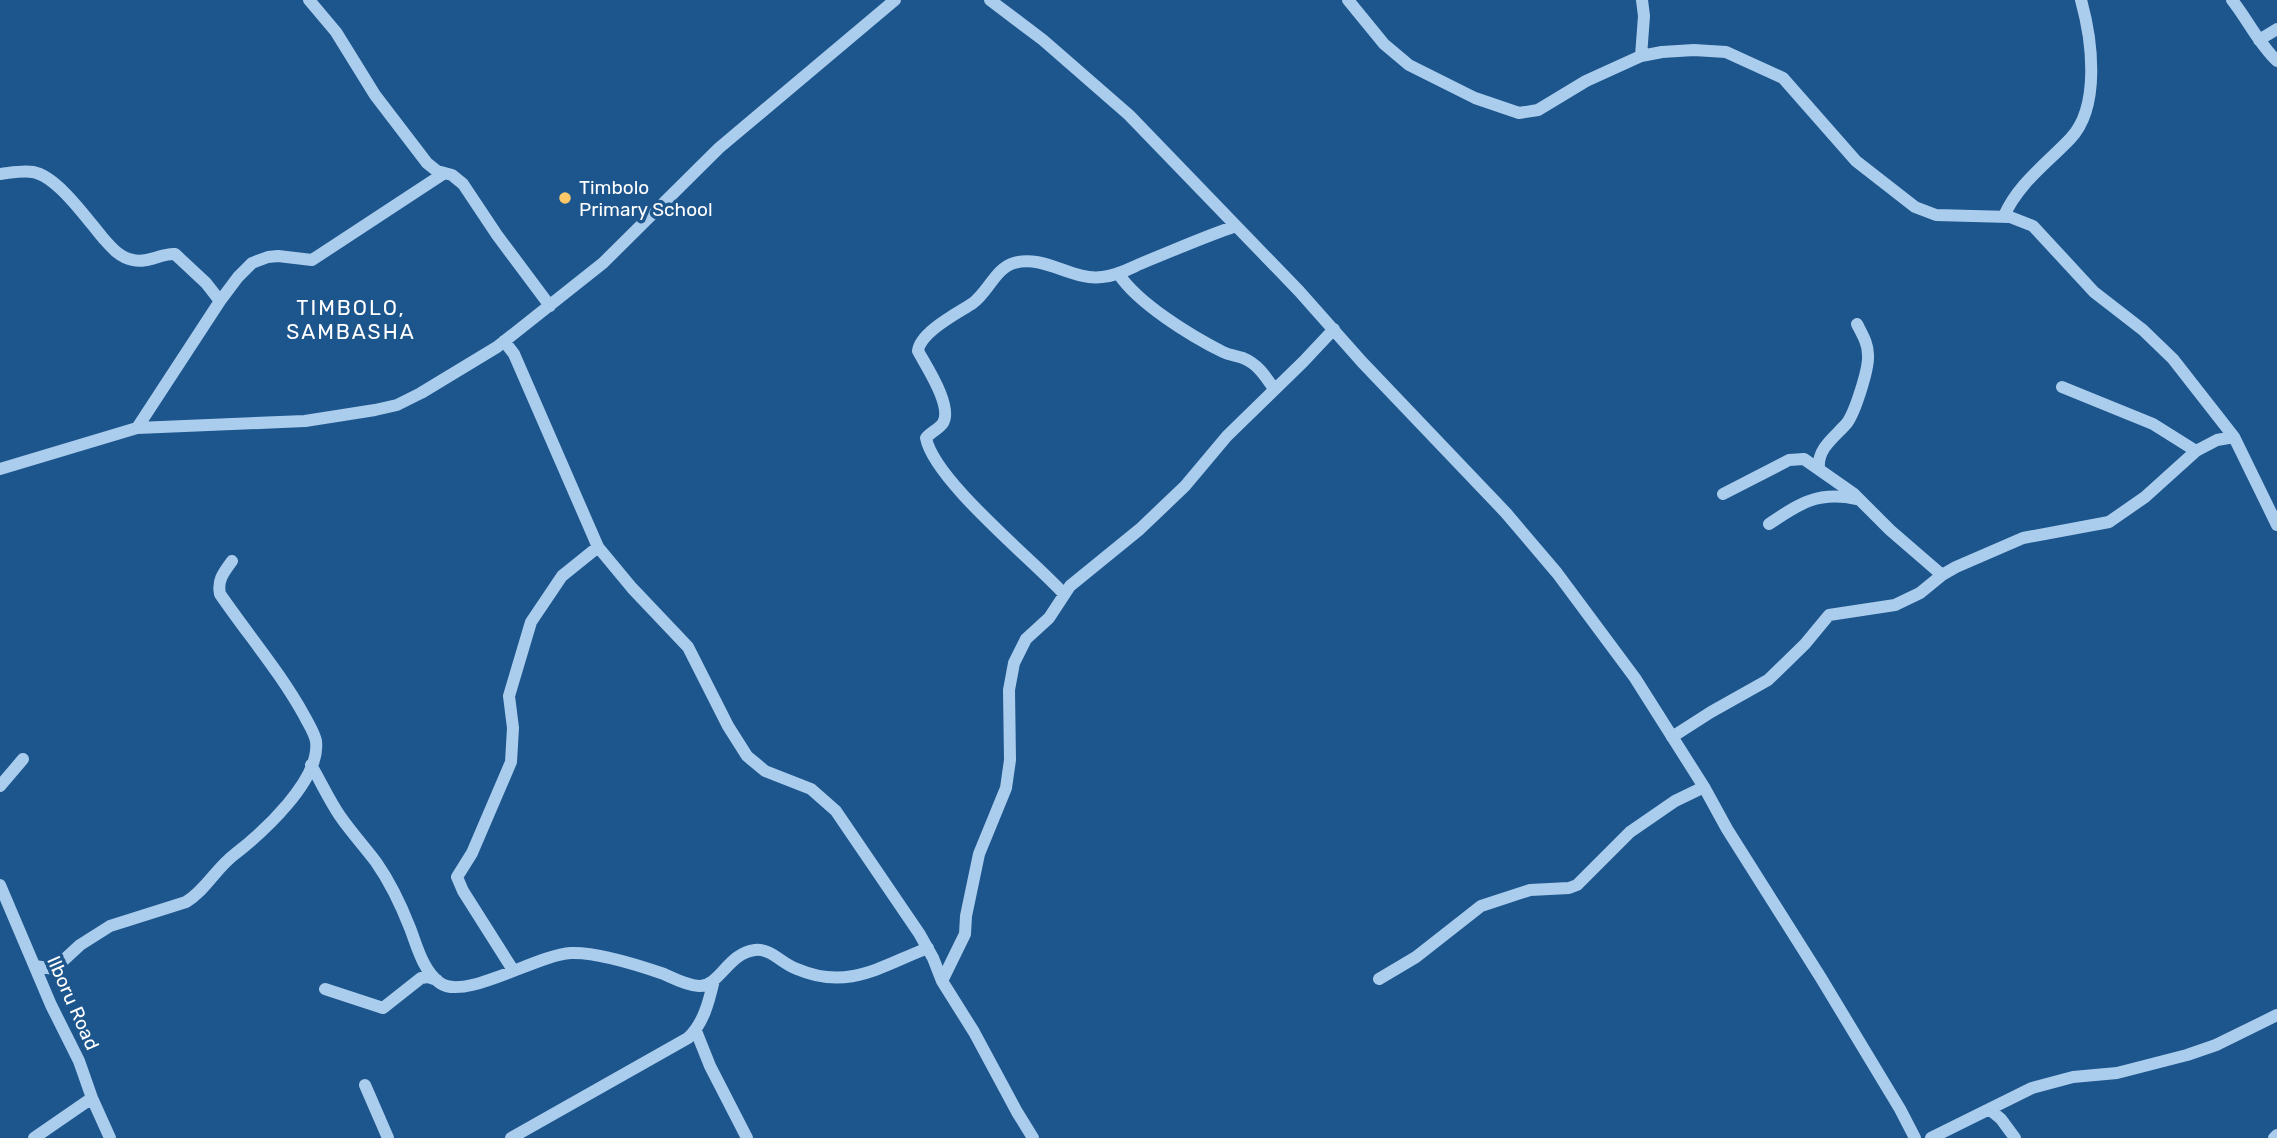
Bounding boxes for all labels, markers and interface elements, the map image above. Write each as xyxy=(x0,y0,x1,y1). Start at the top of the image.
place label: Timbolo Primary School xyxy=(579,176,713,221)
marker: Timbolo Primary School xyxy=(557,190,573,206)
district label: TIMBOLO, SAMBASHA xyxy=(286,295,416,344)
street label: Ilboru Road xyxy=(42,952,104,1054)

